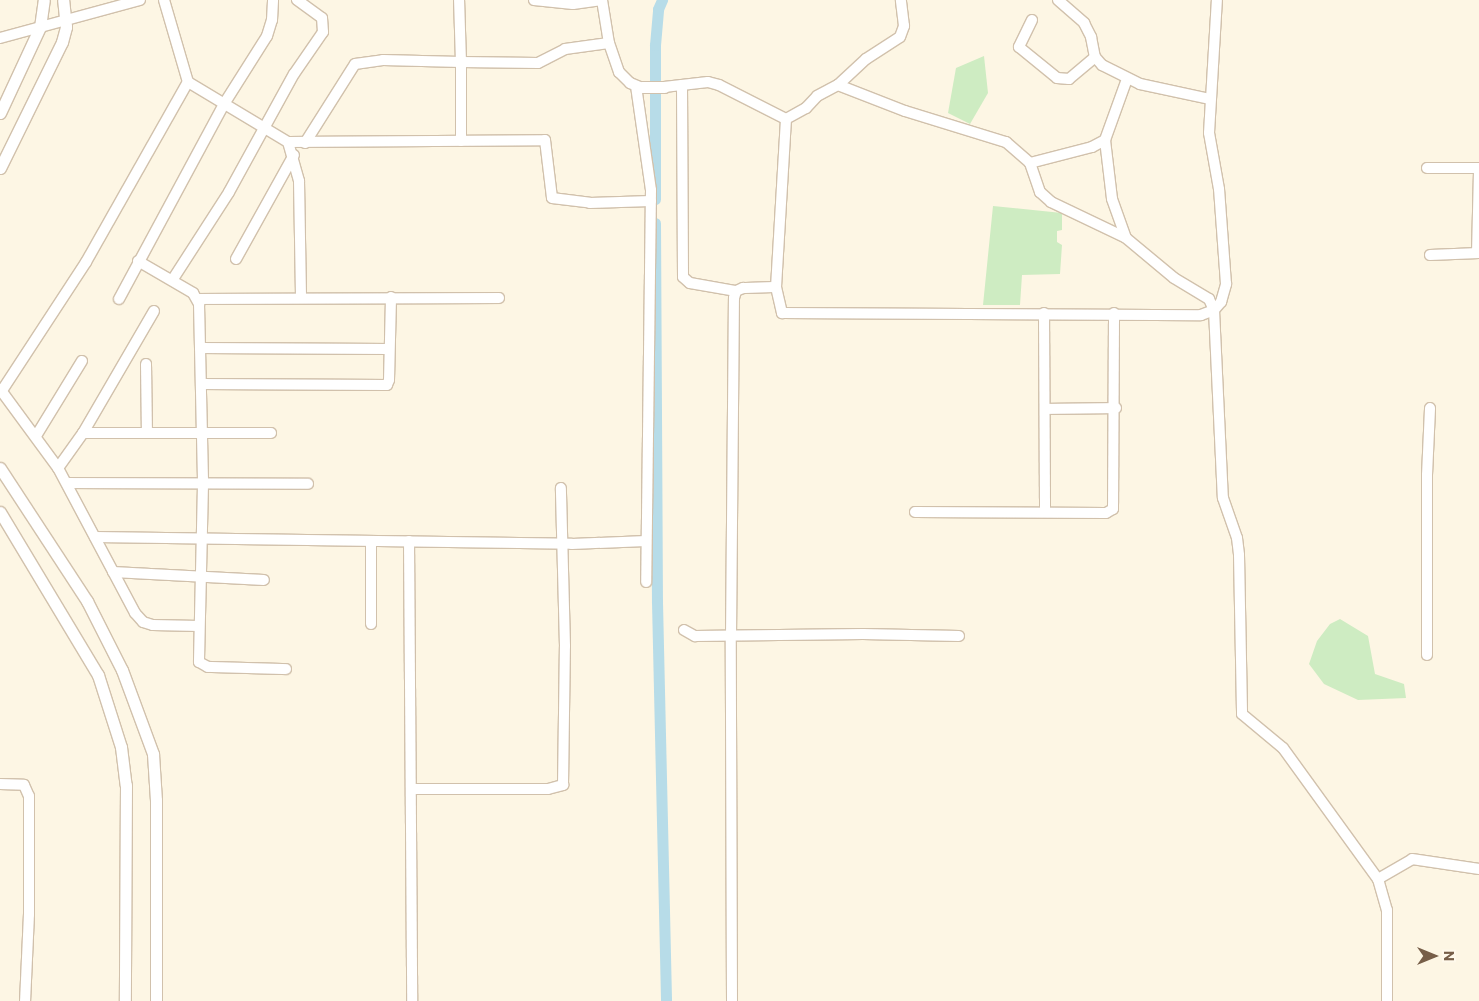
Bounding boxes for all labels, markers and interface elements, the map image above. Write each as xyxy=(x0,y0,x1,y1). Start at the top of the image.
north arrow xyxy=(1409,931,1459,981)
text: N xyxy=(1441,951,1458,961)

